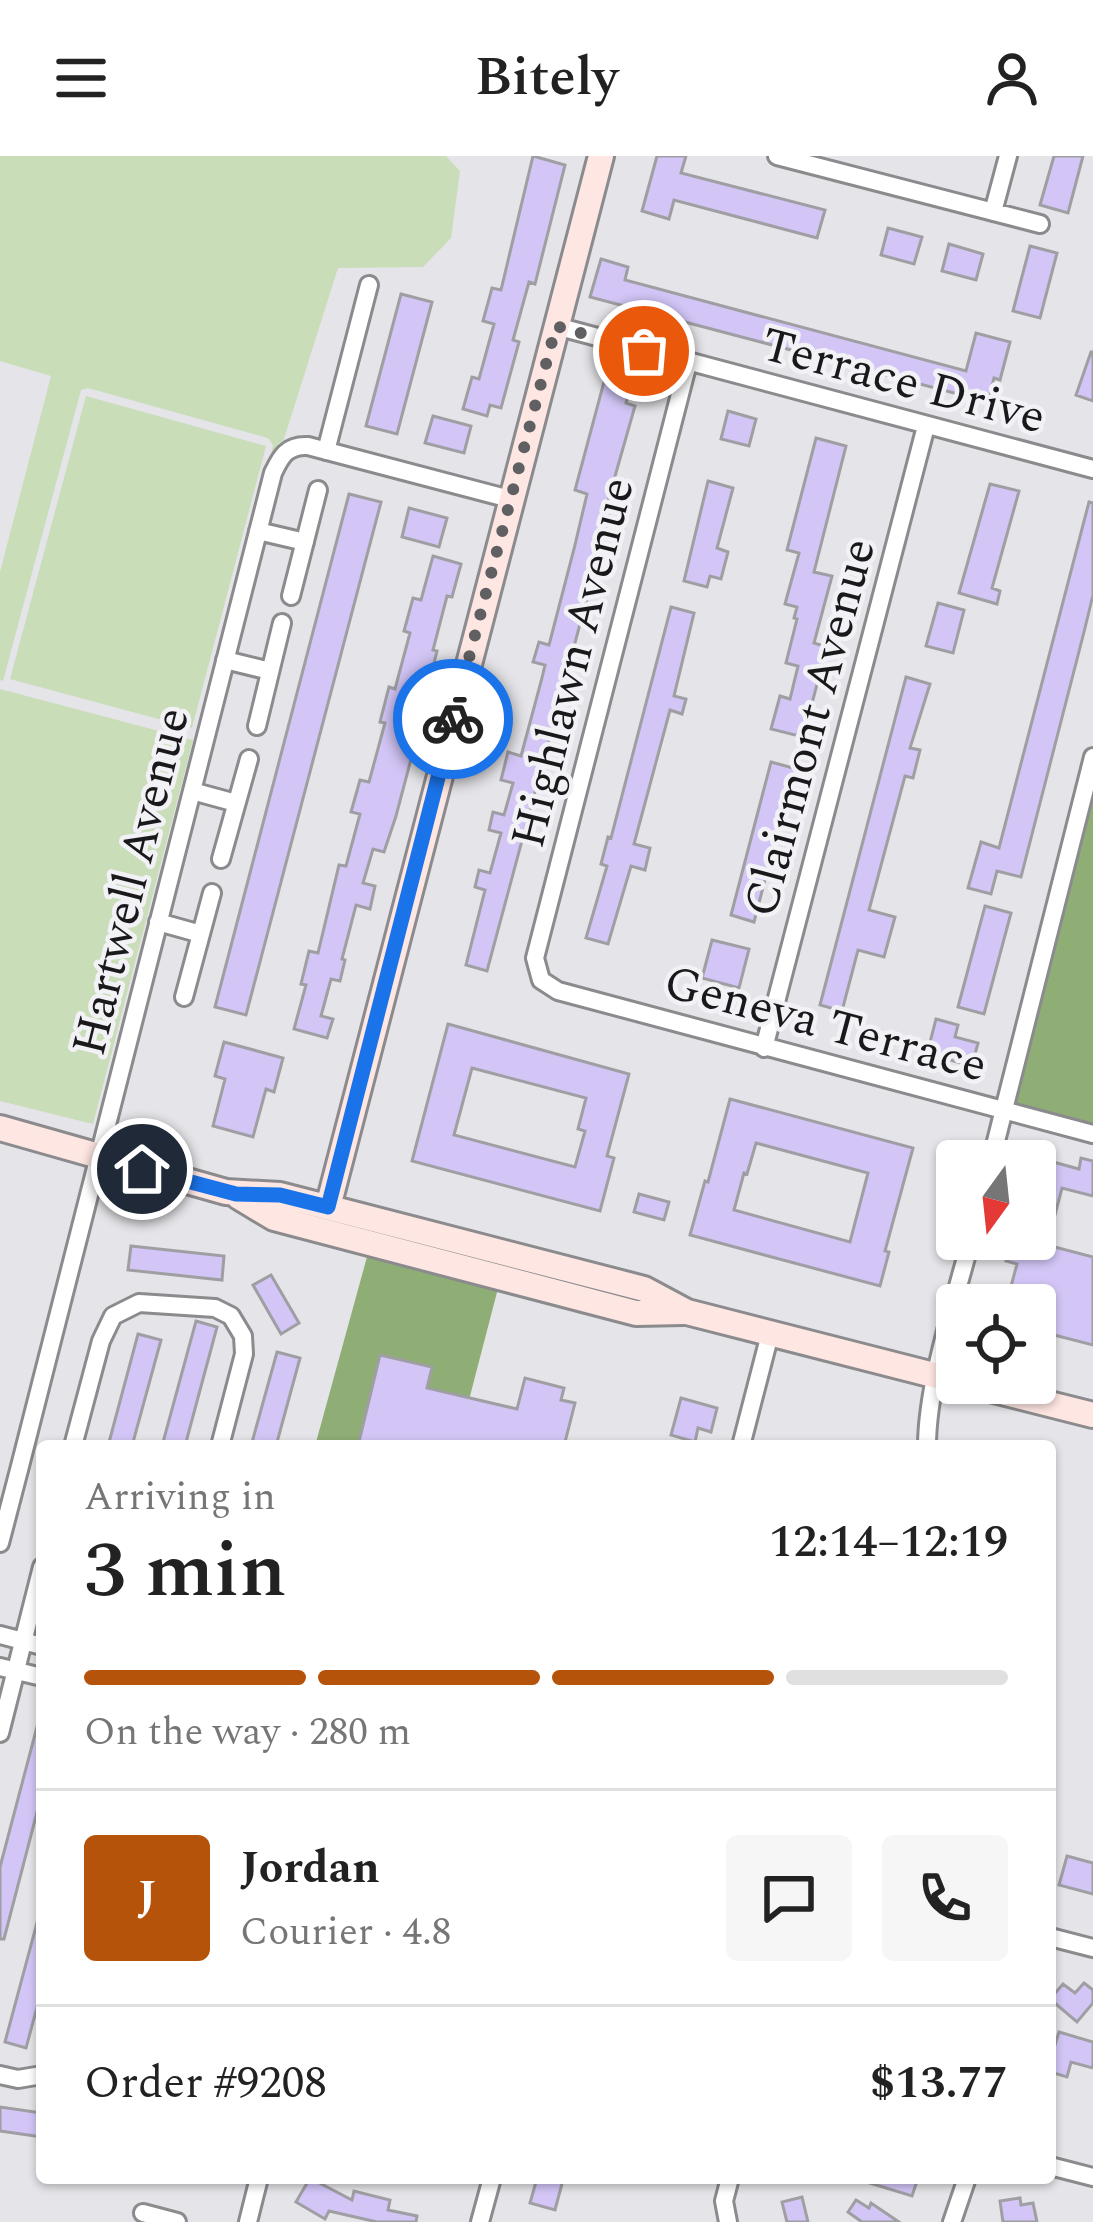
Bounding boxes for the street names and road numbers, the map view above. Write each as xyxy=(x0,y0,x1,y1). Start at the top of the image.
street label: Terrace Drive xyxy=(753,308,1053,454)
street label: Highlawn Avenue xyxy=(492,470,655,856)
street label: Clairmont Avenue xyxy=(725,530,896,925)
street label: Hartwell Avenue xyxy=(53,700,210,1063)
street label: Geneva Terrace xyxy=(656,946,995,1103)

